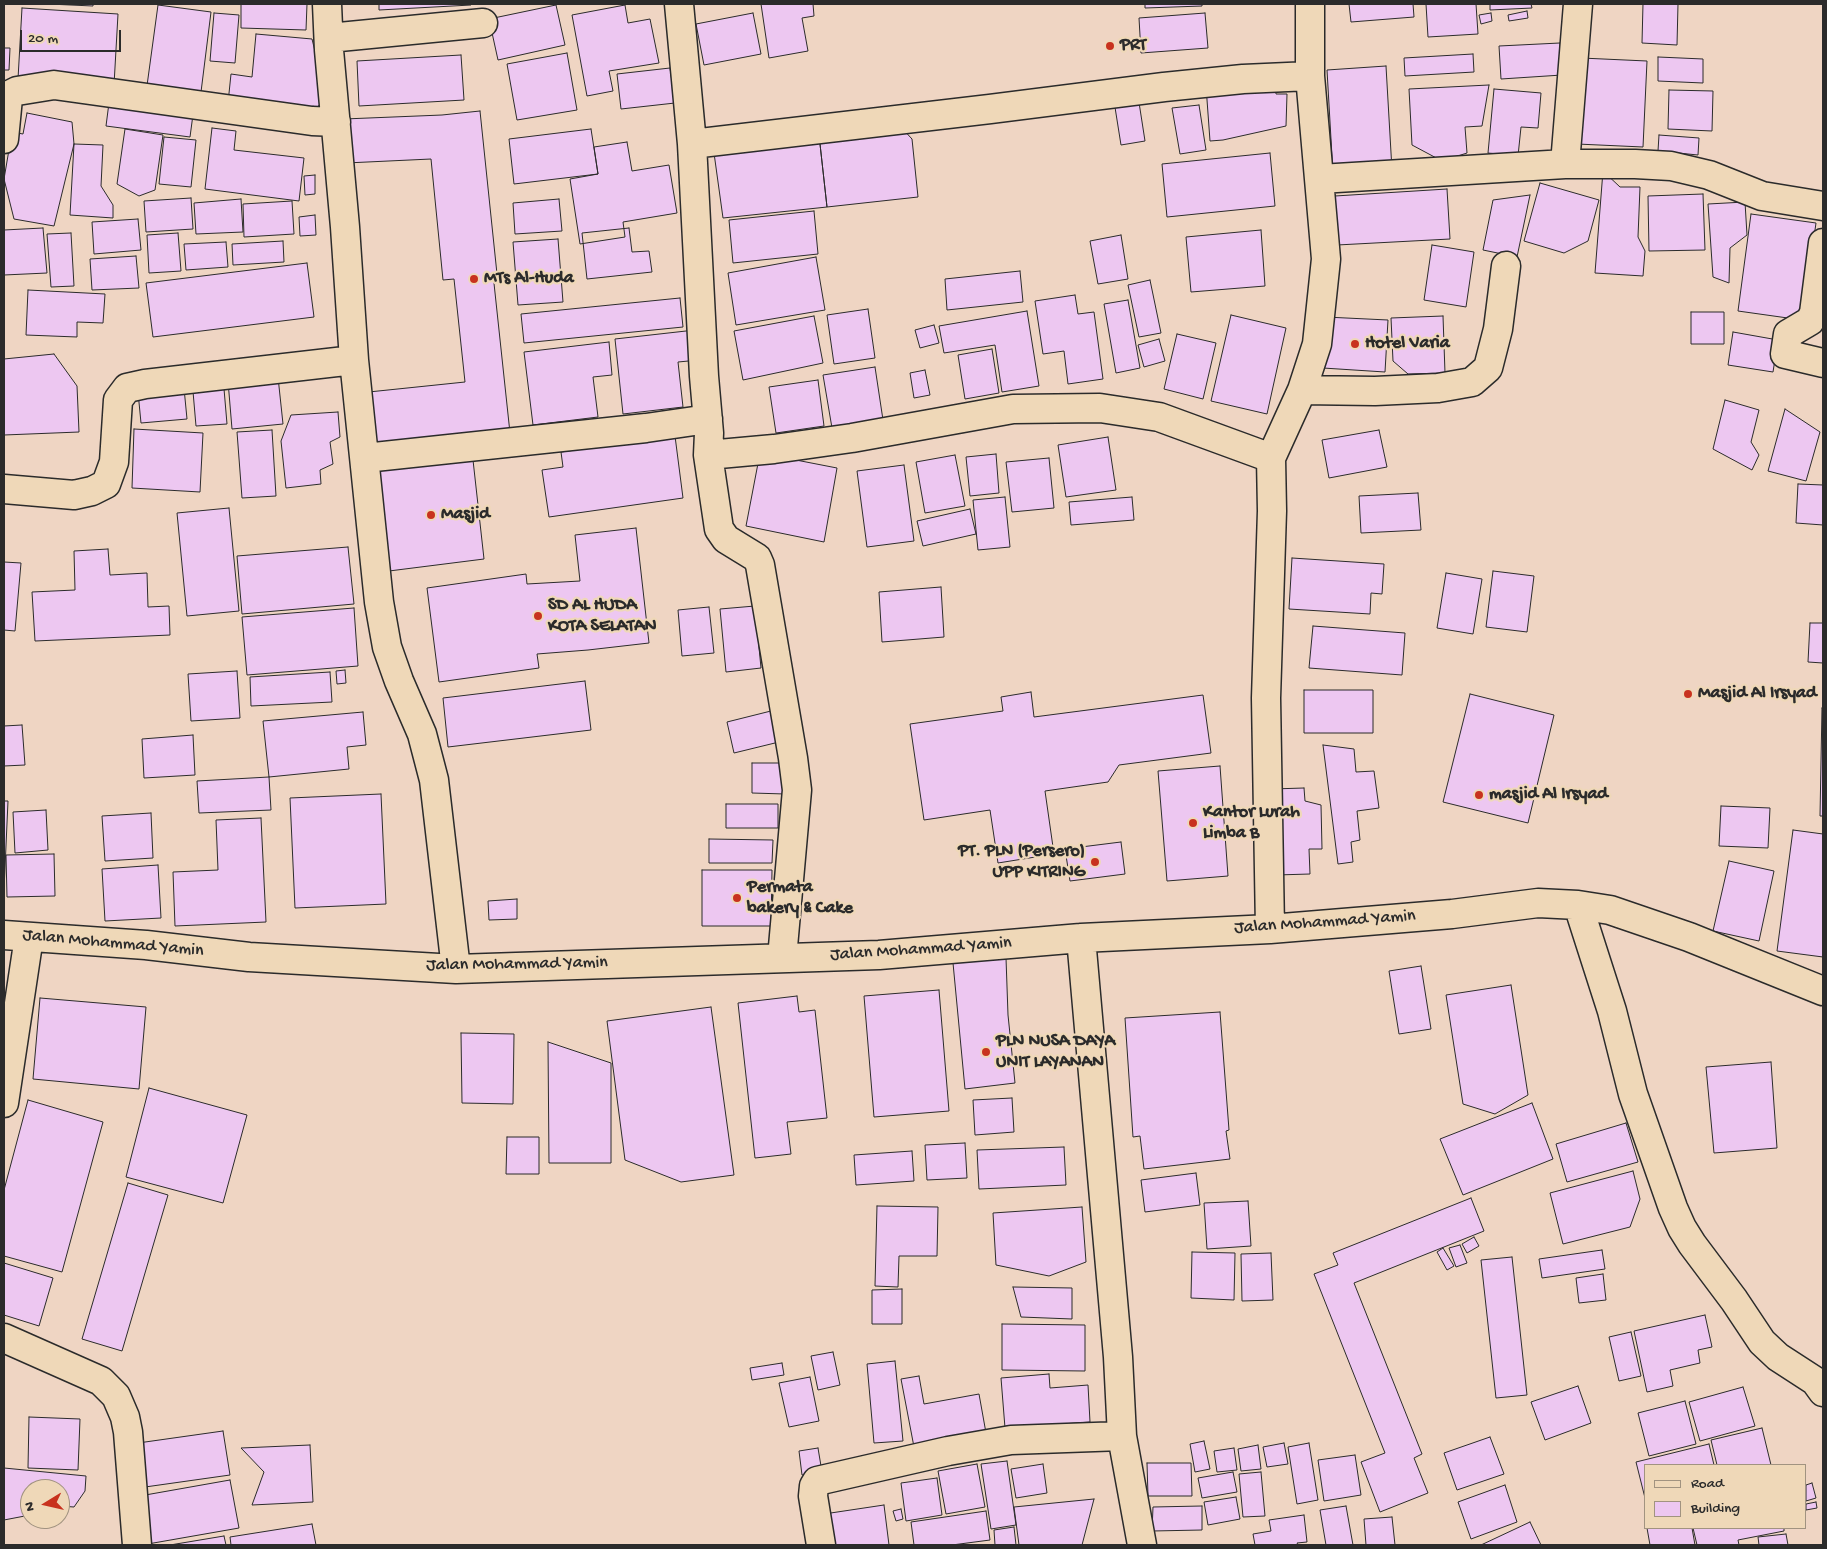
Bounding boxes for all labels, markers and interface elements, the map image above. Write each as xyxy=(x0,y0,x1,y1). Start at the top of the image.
scale bar xyxy=(22,20,124,52)
text: 20 m xyxy=(28,30,58,48)
place label: PRT xyxy=(1120,35,1146,57)
marker: PRT xyxy=(1104,40,1116,52)
place label: MTs Al-Huda xyxy=(484,268,574,290)
marker: MTs Al-Huda xyxy=(468,273,480,285)
place label: Hotel Varia xyxy=(1365,333,1450,355)
marker: Hotel Varia xyxy=(1349,338,1361,350)
place label: Masjid xyxy=(441,504,490,526)
marker: Masjid xyxy=(425,509,437,521)
place label: SD AL HUDA KOTA SELATAN xyxy=(548,595,657,638)
marker: SD AL HUDA KOTA SELATAN xyxy=(532,610,544,622)
place label: Masjid Al Irsyad xyxy=(1698,683,1817,705)
marker: Masjid Al Irsyad xyxy=(1682,688,1694,700)
place label: masjid Al Irsyad xyxy=(1489,784,1608,806)
marker: masjid Al Irsyad xyxy=(1473,789,1485,801)
place label: Kantor Lurah Limba B xyxy=(1203,802,1300,844)
marker: Kantor Lurah Limba B xyxy=(1187,817,1199,829)
place label: PT. PLN (Persero) UPP KITRING xyxy=(958,841,1085,884)
marker: PT. PLN (Persero) UPP KITRING xyxy=(1089,856,1101,868)
place label: Permata bakery & Cake xyxy=(747,877,853,920)
marker: Permata bakery & Cake xyxy=(731,892,743,904)
street label: Jalan Mohammad Yamin xyxy=(1234,906,1416,940)
street label: Jalan Mohammad Yamin xyxy=(22,925,204,963)
street label: Jalan Mohammad Yamin xyxy=(830,933,1012,967)
street label: Jalan Mohammad Yamin xyxy=(426,953,608,977)
place label: PLN NUSA DAYA UNIT LAYANAN xyxy=(996,1031,1115,1074)
marker: PLN NUSA DAYA UNIT LAYANAN xyxy=(980,1046,992,1058)
legend xyxy=(1644,1464,1807,1529)
text: Road xyxy=(1691,1475,1724,1493)
north arrow xyxy=(20,1479,70,1529)
text: N xyxy=(22,1500,40,1512)
text: Building xyxy=(1691,1500,1740,1518)

